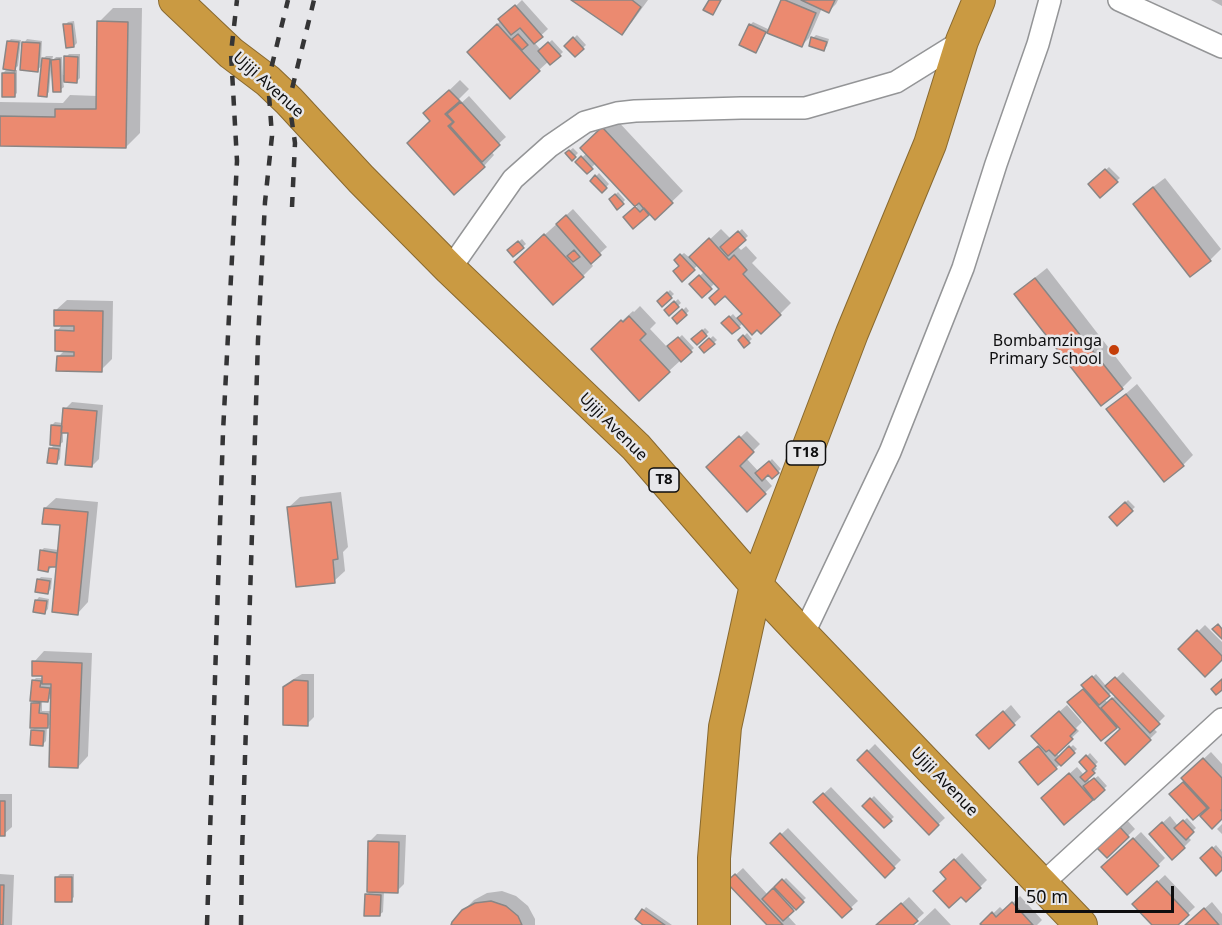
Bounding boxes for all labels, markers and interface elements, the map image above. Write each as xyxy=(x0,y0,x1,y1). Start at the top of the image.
street label: Ujiji Avenue xyxy=(229,48,307,122)
place label: Bombamzinga Primary School xyxy=(989,331,1102,369)
marker: Bombamzinga Primary School xyxy=(1107,343,1121,357)
street label: Ujiji Avenue xyxy=(575,389,651,465)
road number: T18 xyxy=(786,441,826,465)
road number: T8 xyxy=(649,468,679,492)
street label: Ujiji Avenue xyxy=(906,743,982,821)
scale bar xyxy=(1018,874,1177,912)
text: 50 m xyxy=(1026,884,1068,908)

